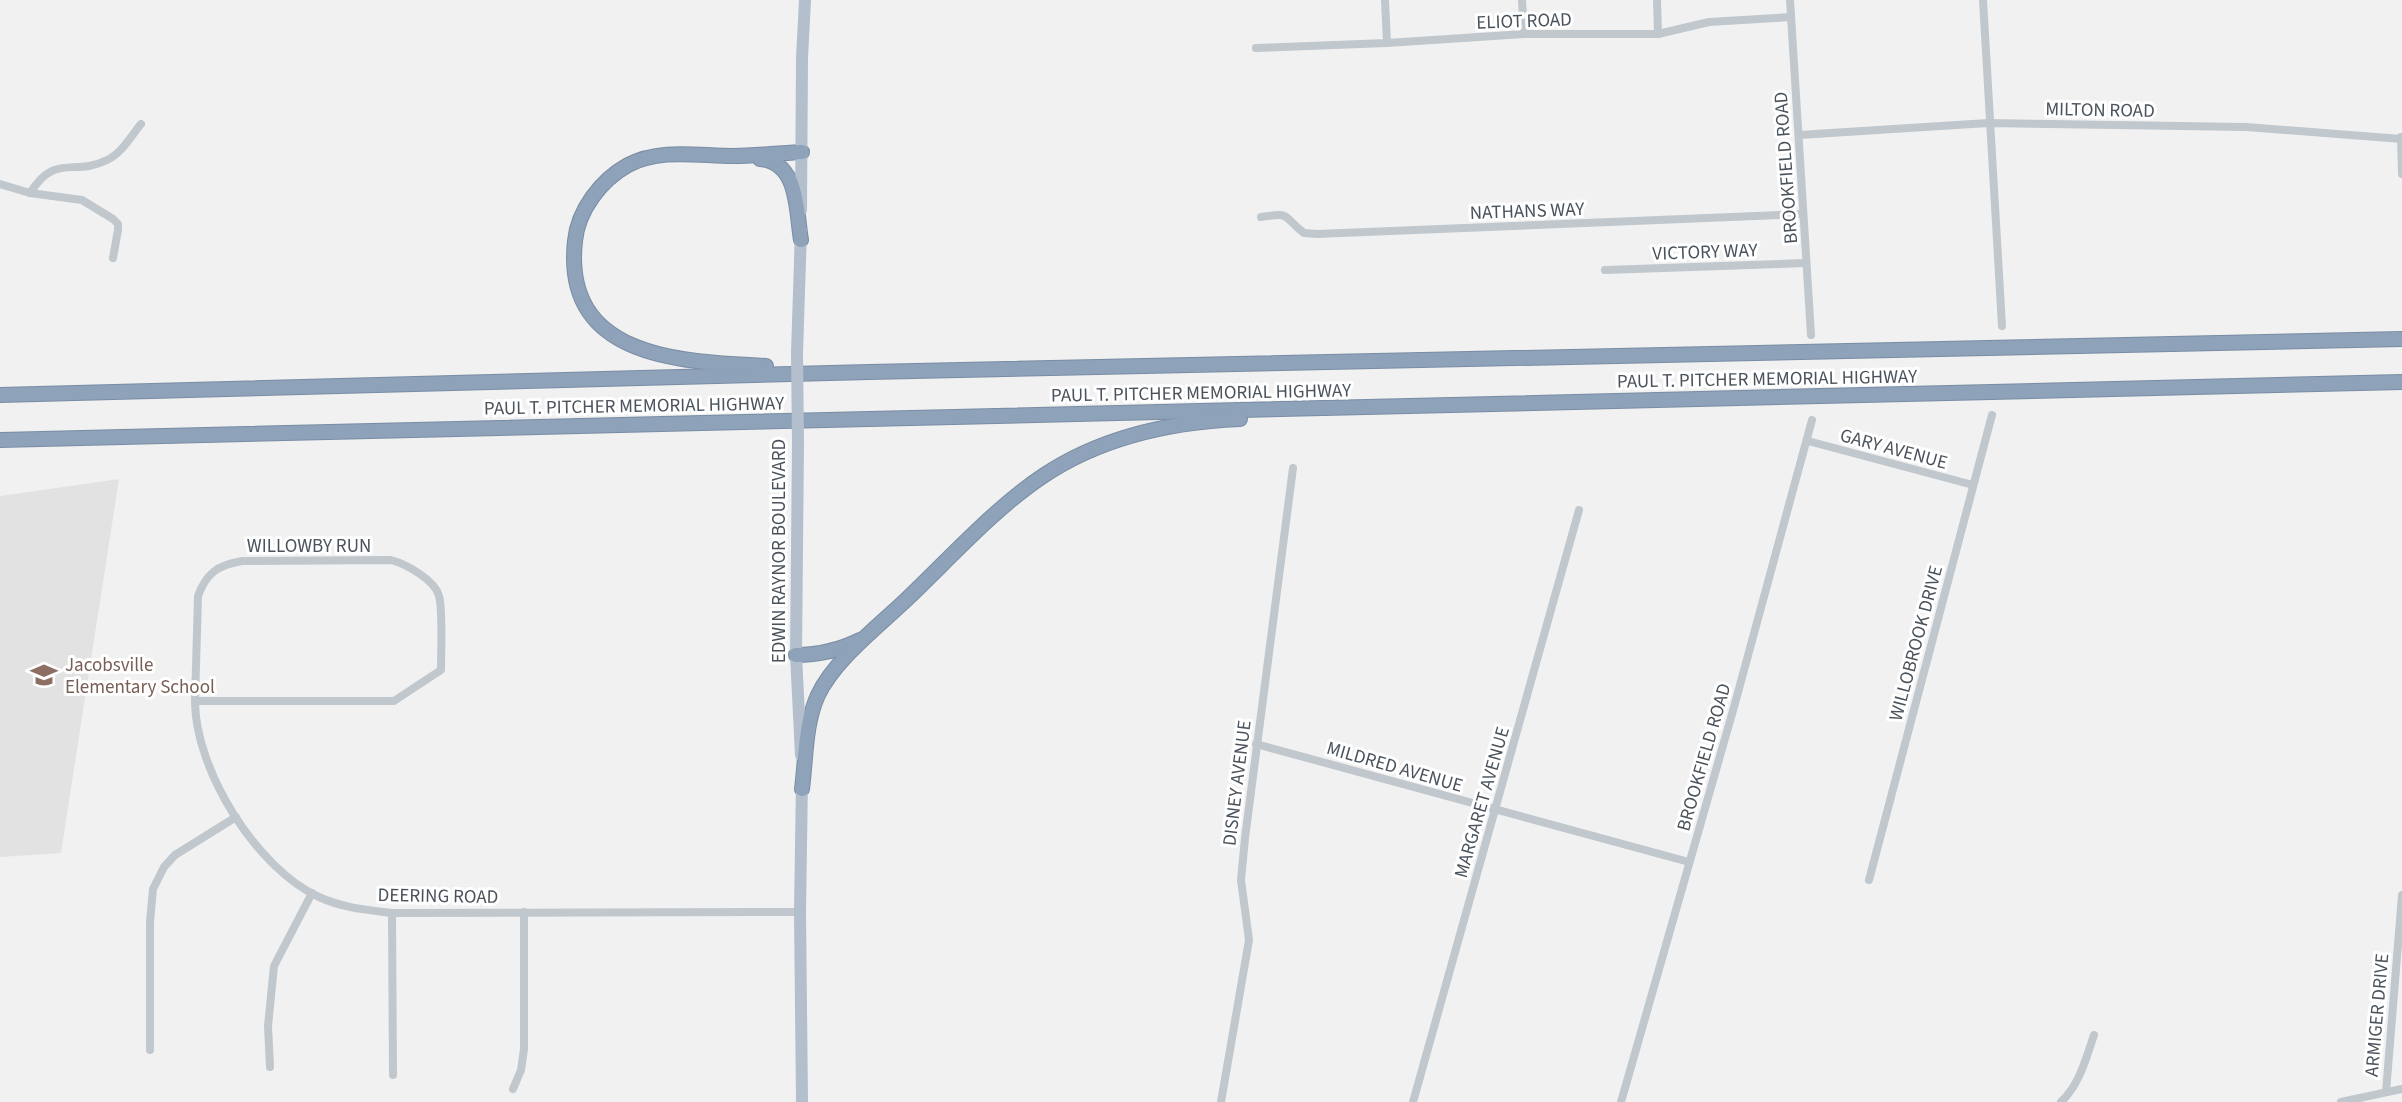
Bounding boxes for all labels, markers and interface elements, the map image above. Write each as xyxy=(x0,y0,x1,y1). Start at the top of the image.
street label: ELIOT ROAD xyxy=(1476,6,1572,37)
street label: BROOKFIELD ROAD xyxy=(1768,91,1805,245)
street label: MILTON ROAD xyxy=(2045,96,2155,125)
street label: NATHANS WAY xyxy=(1469,196,1586,227)
street label: VICTORY WAY xyxy=(1652,237,1759,268)
street label: PAUL T. PITCHER MEMORIAL HIGHWAY xyxy=(1617,363,1918,396)
street label: PAUL T. PITCHER MEMORIAL HIGHWAY xyxy=(1051,377,1352,410)
street label: PAUL T. PITCHER MEMORIAL HIGHWAY xyxy=(484,390,785,423)
street label: GARY AVENUE xyxy=(1837,422,1950,477)
street label: EDWIN RAYNOR BOULEVARD xyxy=(766,439,793,663)
street label: WILLOWBY RUN xyxy=(247,533,371,560)
street label: WILLOBROOK DRIVE xyxy=(1883,563,1950,724)
place label: Jacobsville Elementary School xyxy=(65,652,215,701)
school or university icon: Jacobsville Elementary School xyxy=(29,660,59,690)
street label: BROOKFIELD ROAD xyxy=(1670,680,1738,834)
street label: DISNEY AVENUE xyxy=(1216,719,1259,848)
street label: MARGARET AVENUE xyxy=(1448,724,1517,881)
street label: MILDRED AVENUE xyxy=(1323,735,1466,800)
street label: DEERING ROAD xyxy=(377,882,498,911)
street label: ARMIGER DRIVE xyxy=(2359,952,2396,1078)

